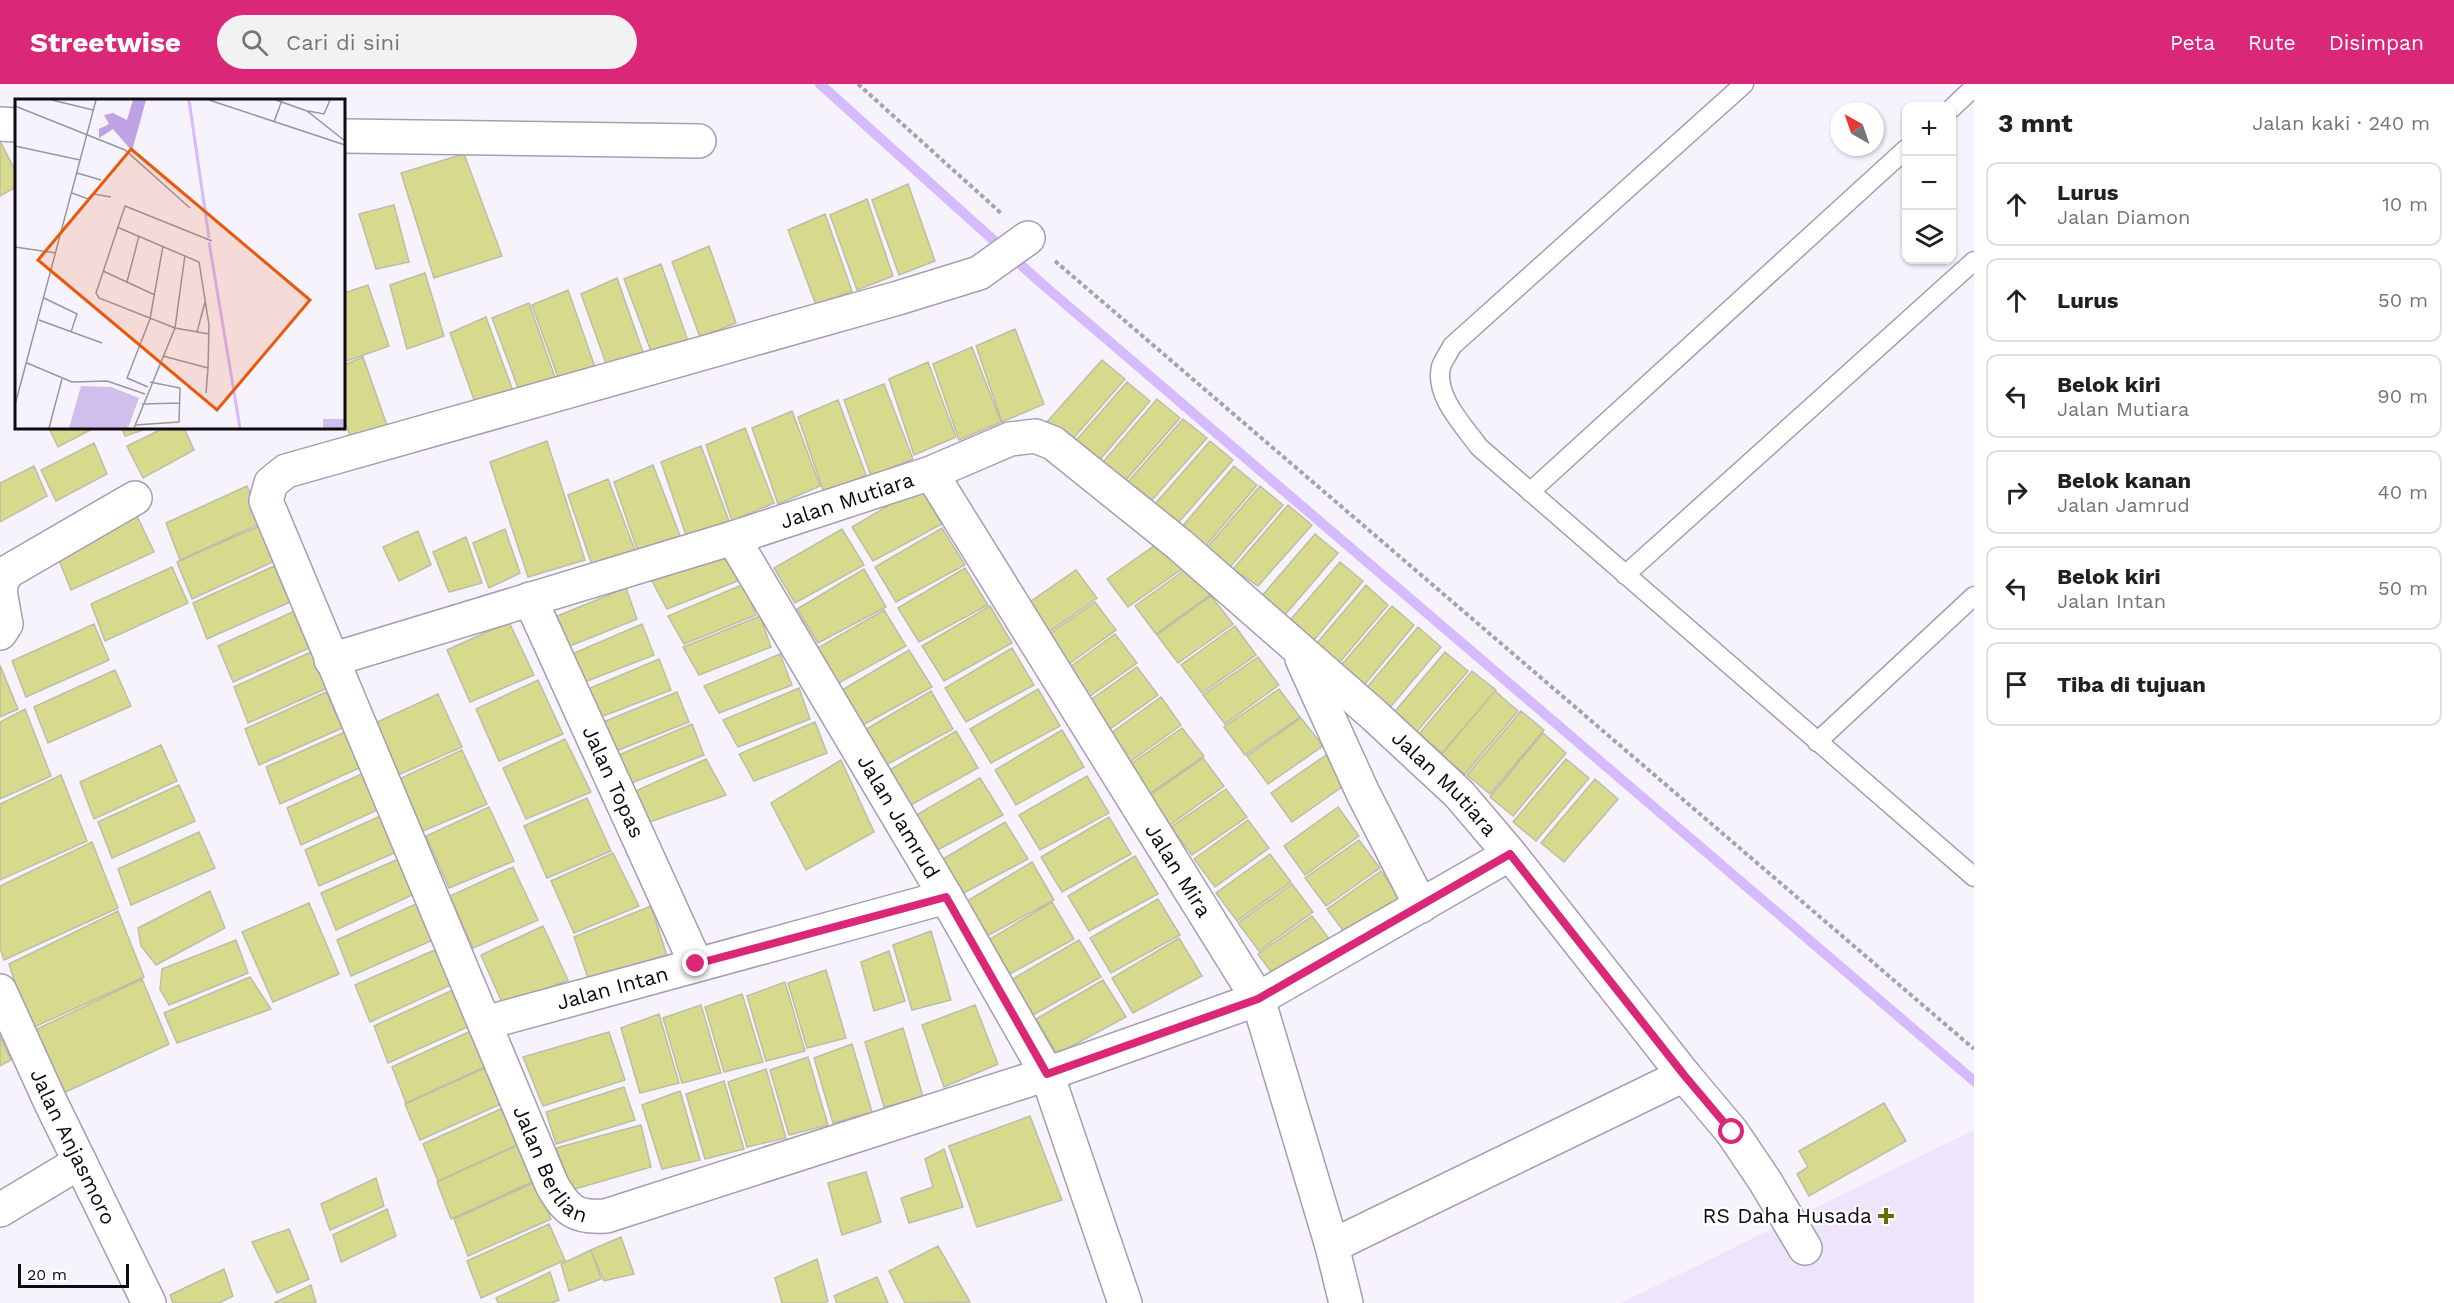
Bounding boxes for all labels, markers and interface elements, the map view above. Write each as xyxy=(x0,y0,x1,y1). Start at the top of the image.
search box xyxy=(217,15,637,69)
text: Streetwise xyxy=(30,26,181,59)
icon: search xyxy=(238,26,271,59)
text: Cari di sini xyxy=(286,30,400,55)
text: Peta xyxy=(2170,30,2215,55)
text: Rute xyxy=(2248,30,2296,55)
text: Disimpan xyxy=(2329,30,2424,55)
inset map xyxy=(15,99,345,429)
north arrow xyxy=(1830,102,1884,156)
map controls xyxy=(1902,102,1956,264)
button: + xyxy=(1902,102,1956,156)
text: 3 mnt xyxy=(1998,108,2073,138)
text: Jalan kaki · 240 m xyxy=(2252,111,2430,135)
button: − xyxy=(1902,156,1956,210)
text: Lurus xyxy=(2057,180,2119,205)
icon: ahead xyxy=(2000,188,2033,221)
text: 10 m xyxy=(2382,192,2428,216)
text: Jalan Diamon xyxy=(2057,205,2190,229)
button: layers xyxy=(1902,210,1956,264)
icon: ahead xyxy=(2000,284,2033,317)
text: Lurus xyxy=(2057,288,2119,313)
text: 50 m xyxy=(2378,288,2428,312)
text: Belok kiri xyxy=(2057,372,2161,397)
icon: left xyxy=(2000,380,2033,413)
text: 90 m xyxy=(2377,384,2428,408)
text: Jalan Mutiara xyxy=(2057,397,2189,421)
street label: Jalan Mutiara xyxy=(777,467,917,534)
text: Belok kanan xyxy=(2057,468,2191,493)
icon: right xyxy=(2000,476,2033,509)
text: 40 m xyxy=(2377,480,2428,504)
text: Jalan Jamrud xyxy=(2057,493,2190,517)
text: Belok kiri xyxy=(2057,564,2161,589)
icon: left xyxy=(2000,572,2033,605)
text: 50 m xyxy=(2378,576,2428,600)
text: Jalan Intan xyxy=(2057,589,2166,613)
icon: arrive xyxy=(2000,668,2033,701)
text: Tiba di tujuan xyxy=(2057,672,2206,697)
street label: Jalan Topas xyxy=(577,722,650,842)
street label: Jalan Mutiara xyxy=(1387,725,1502,841)
street label: Jalan Jamrud xyxy=(852,750,945,883)
street label: Jalan Mira xyxy=(1140,819,1217,922)
route end xyxy=(682,950,708,976)
street label: Jalan Intan xyxy=(554,961,671,1015)
street label: Jalan Anjasmoro xyxy=(25,1065,122,1229)
street label: Jalan Berlian xyxy=(508,1102,590,1228)
route start xyxy=(1718,1118,1744,1144)
place label: RS Daha Husada xyxy=(1703,1203,1872,1228)
marker: RS Daha Husada xyxy=(1877,1207,1895,1225)
scale bar xyxy=(18,1261,129,1288)
text: 20 m xyxy=(27,1265,67,1284)

